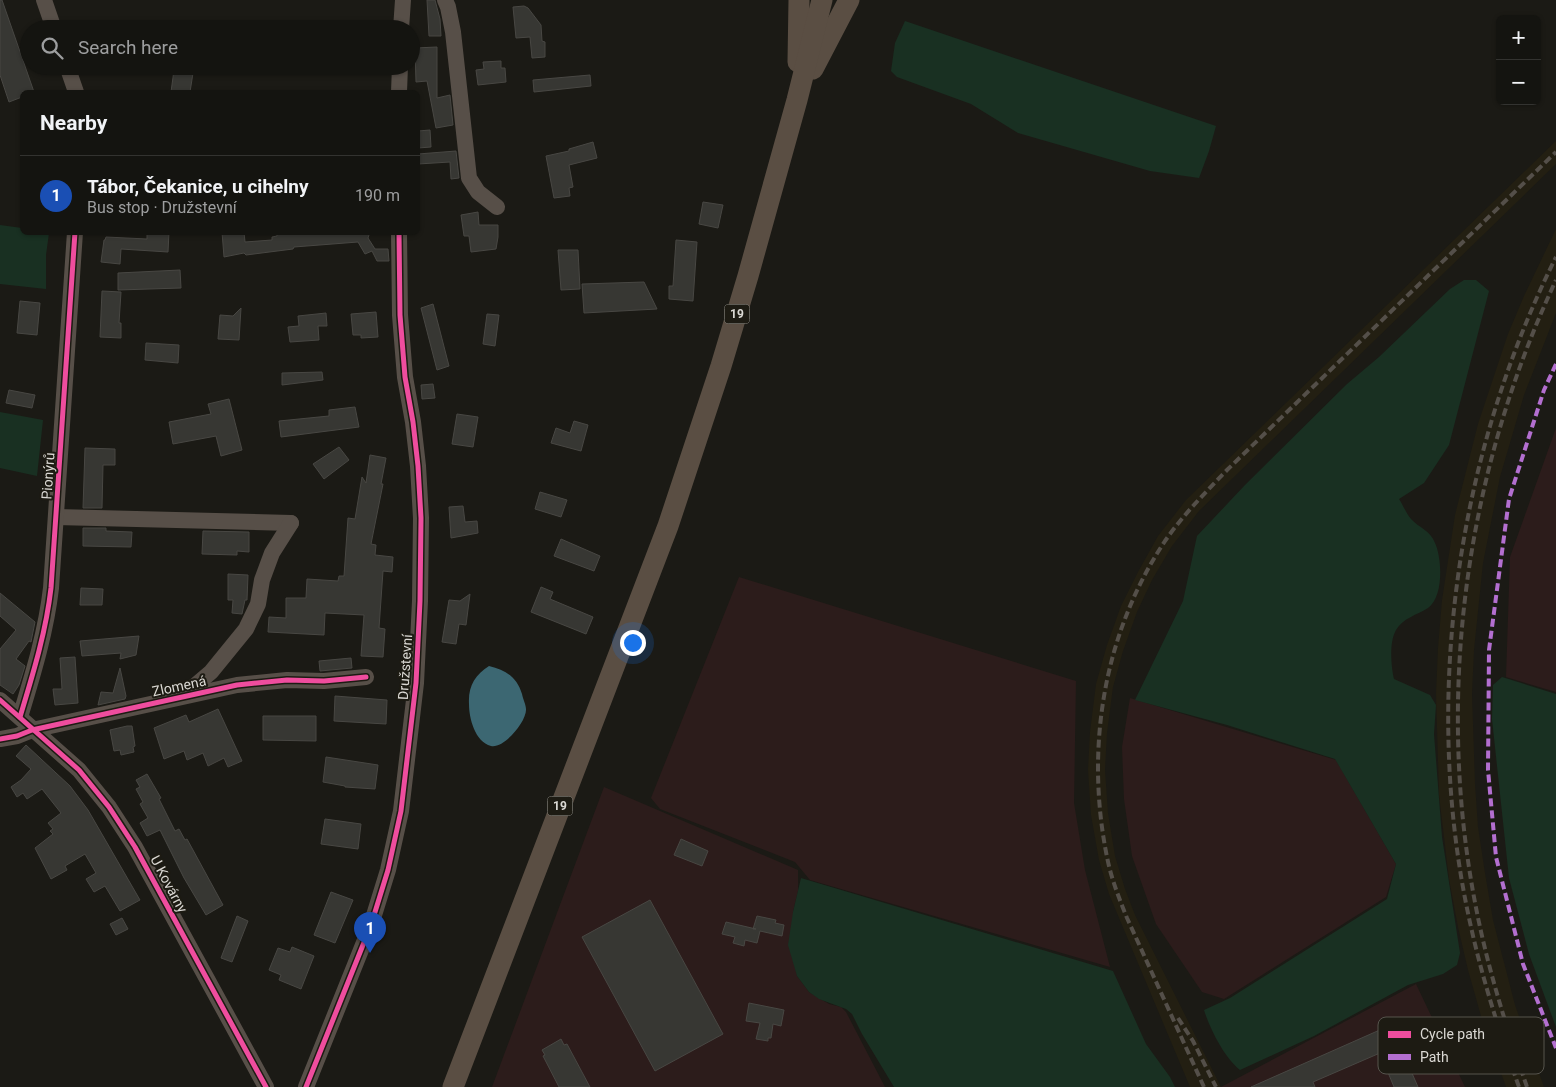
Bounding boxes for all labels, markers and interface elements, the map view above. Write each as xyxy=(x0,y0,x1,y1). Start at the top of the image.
map controls xyxy=(1496,15,1541,105)
button: + xyxy=(1496,15,1541,60)
search box xyxy=(20,20,420,75)
icon: search xyxy=(38,34,66,62)
text: Search here xyxy=(78,36,178,59)
button: − xyxy=(1496,60,1541,105)
text: Nearby xyxy=(40,111,107,135)
text: Tábor, Čekanice, u cihelny xyxy=(87,175,309,198)
text: 1 xyxy=(51,186,61,205)
text: 190 m xyxy=(355,186,400,205)
text: Bus stop · Družstevní xyxy=(87,198,237,217)
road number: 19 xyxy=(724,304,750,324)
street label: Pionýrů xyxy=(38,452,58,500)
your location xyxy=(620,630,646,656)
street label: Družstevní xyxy=(395,633,415,700)
street label: Zlomená xyxy=(151,672,207,700)
road number: 19 xyxy=(548,796,572,816)
street label: U Kovárny xyxy=(147,853,191,916)
pin: 1 xyxy=(354,912,386,953)
legend xyxy=(1378,1017,1544,1074)
text: Cycle path xyxy=(1420,1026,1485,1042)
text: Path xyxy=(1420,1049,1449,1065)

